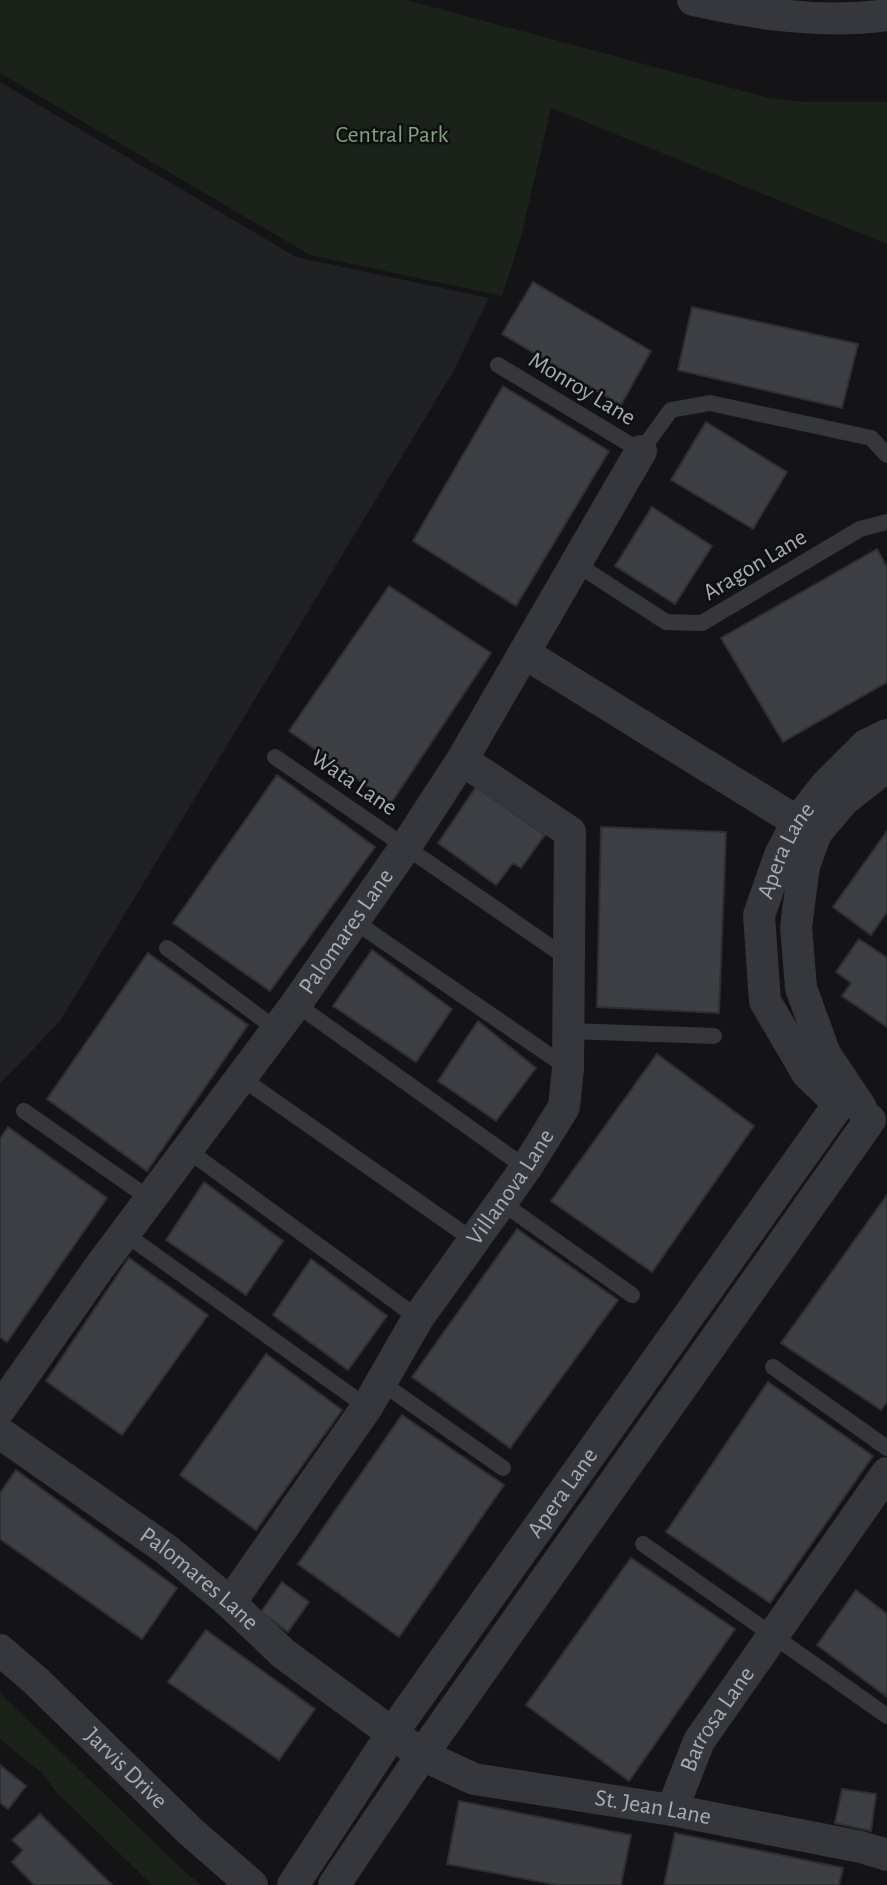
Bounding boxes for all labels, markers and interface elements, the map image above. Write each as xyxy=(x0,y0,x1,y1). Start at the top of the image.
park label: Central Park xyxy=(335,123,449,147)
street label: Monroy Lane xyxy=(524,348,640,430)
street label: Aragon Lane xyxy=(699,525,811,605)
street label: Wata Lane xyxy=(307,746,401,820)
street label: Apera Lane xyxy=(754,798,819,902)
street label: Palomares Lane xyxy=(295,865,398,998)
street label: Villanova Lane xyxy=(462,1125,559,1250)
street label: Apera Lane xyxy=(523,1444,603,1542)
street label: Palomares Lane xyxy=(135,1523,263,1635)
street label: Barrosa Lane xyxy=(676,1662,759,1775)
street label: Jarvis Drive xyxy=(80,1723,172,1814)
street label: St. Jean Lane xyxy=(593,1786,713,1829)

